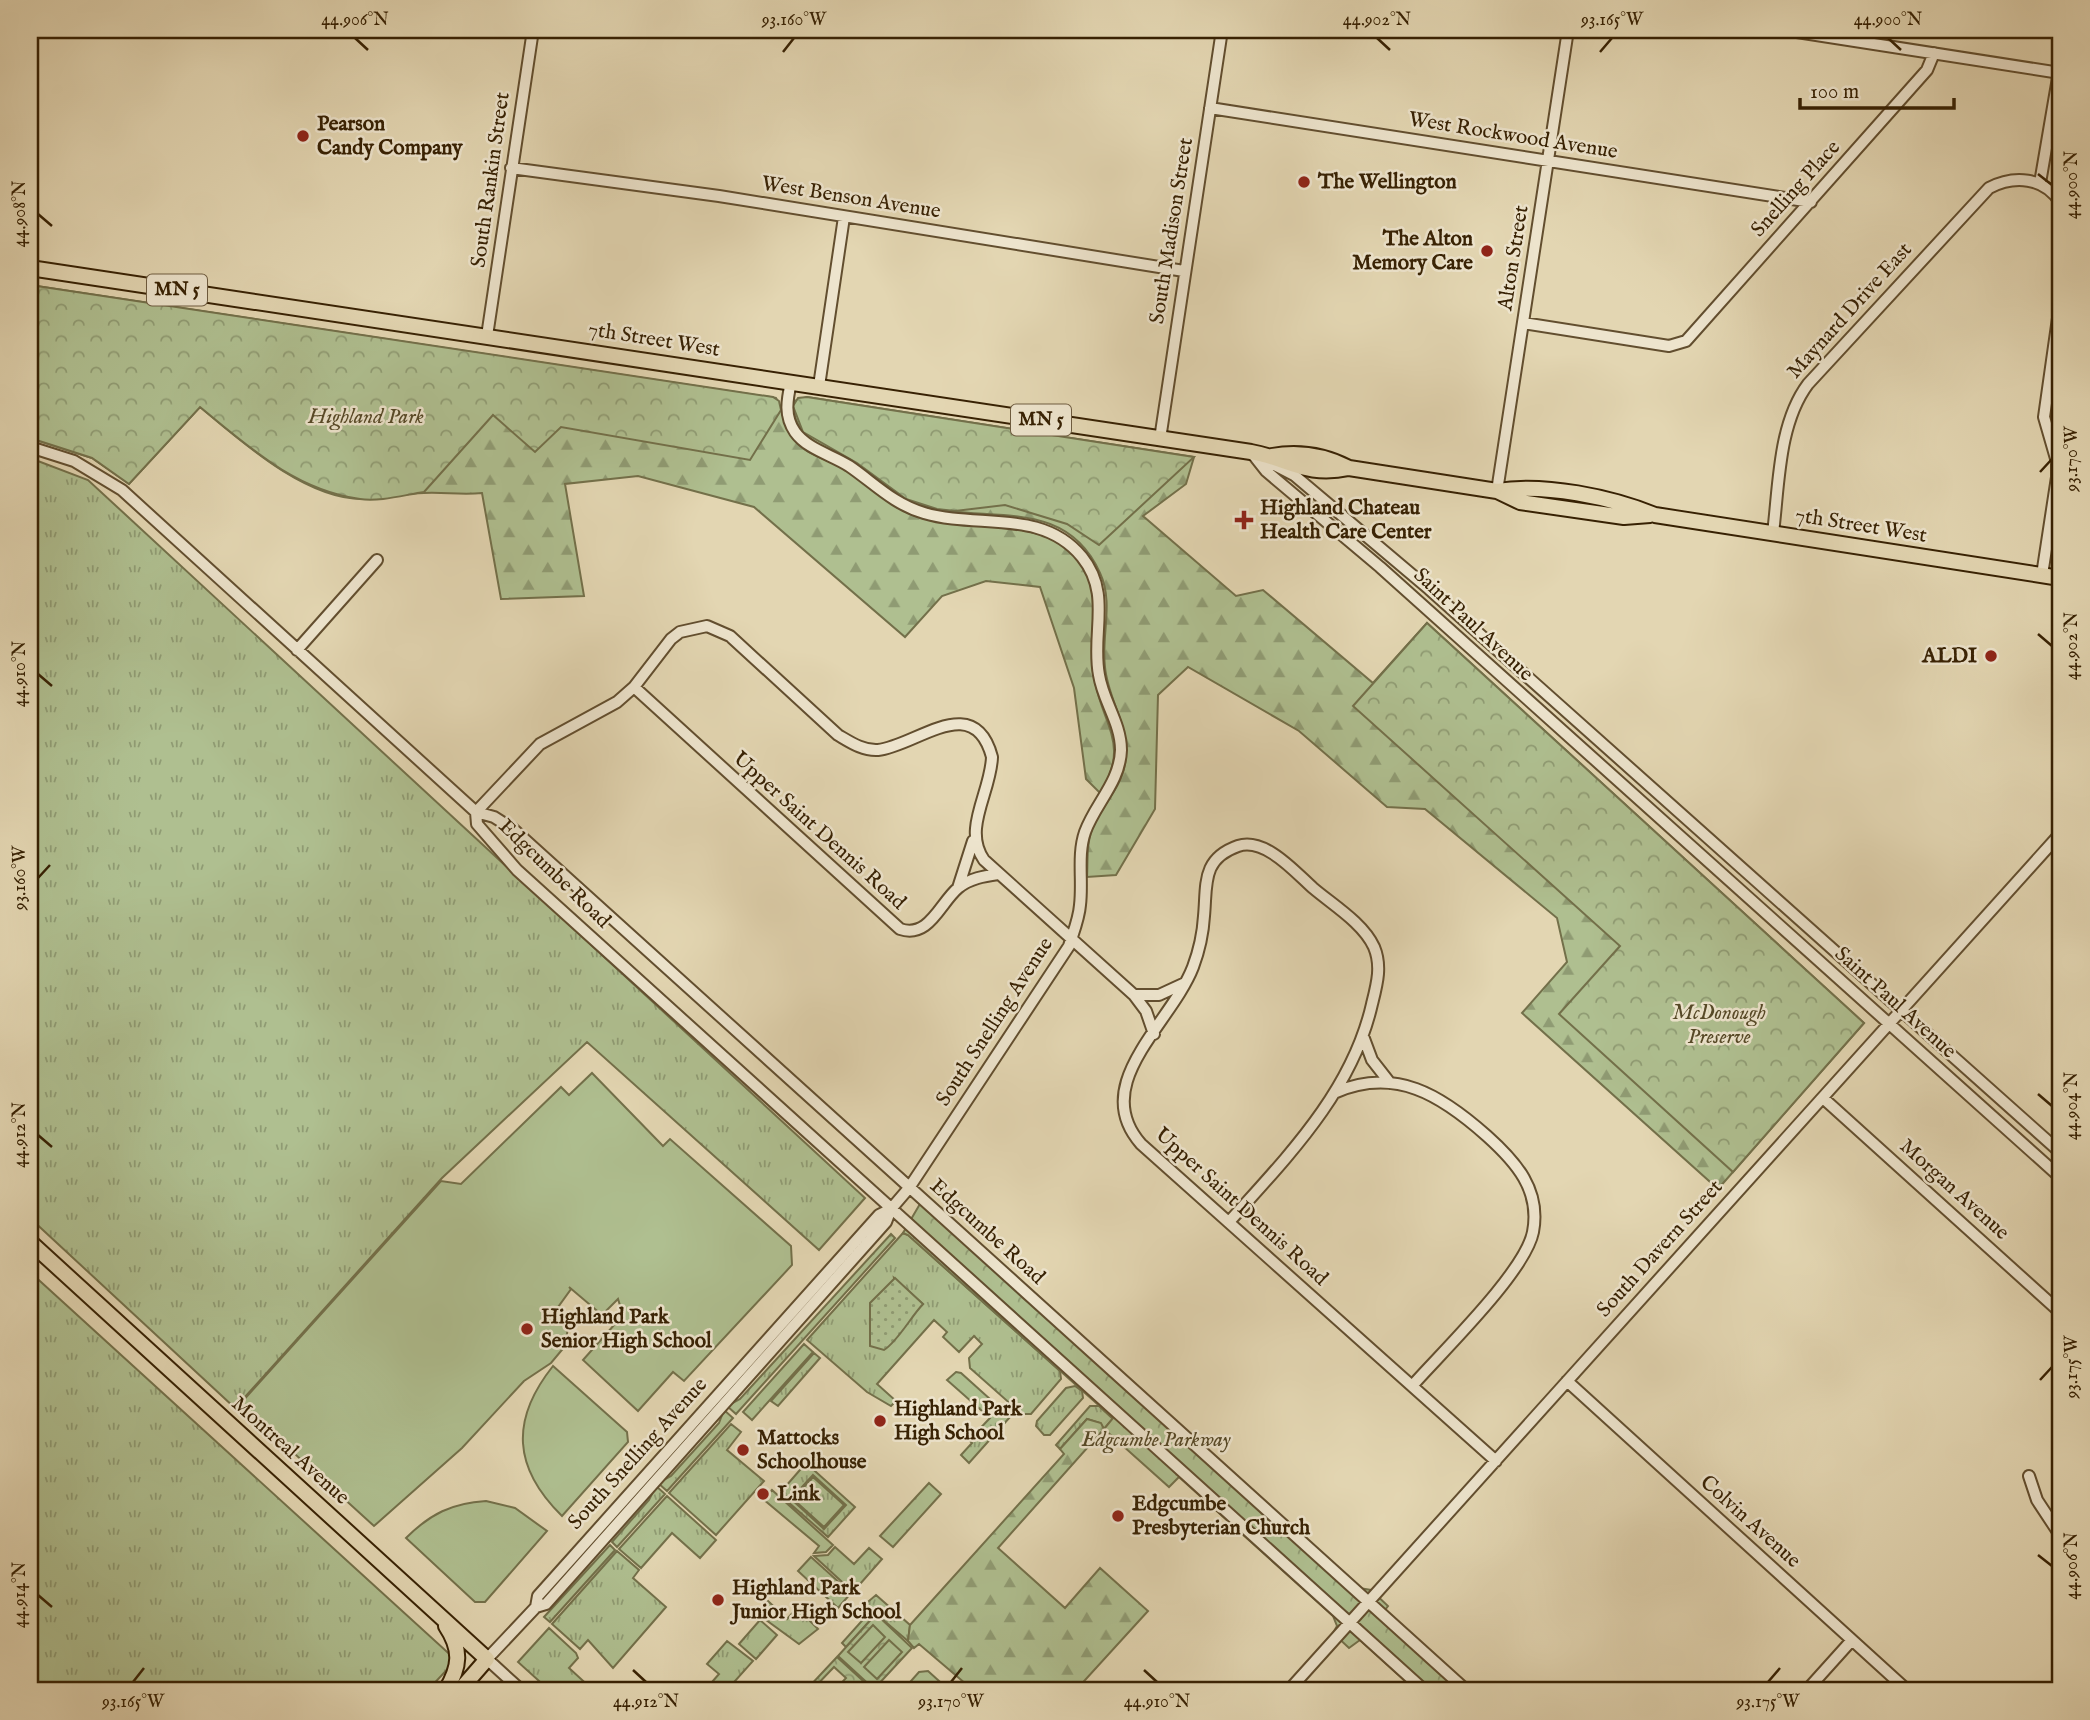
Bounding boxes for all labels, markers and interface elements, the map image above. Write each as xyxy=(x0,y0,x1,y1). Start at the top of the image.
text: 44.906°N xyxy=(321,9,389,32)
text: 93.160°W xyxy=(761,9,827,32)
text: 44.902°N xyxy=(1343,9,1412,32)
text: 93.165°W xyxy=(1580,9,1644,32)
text: 44.900°N xyxy=(1854,9,1923,32)
scale bar xyxy=(1800,66,1954,110)
text: 100 m xyxy=(1810,79,1859,106)
street label: South Rankin Street xyxy=(465,91,517,269)
street label: West Rockwood Avenue xyxy=(1407,106,1620,166)
place label: Pearson Candy Company xyxy=(317,111,463,162)
marker: Pearson Candy Company xyxy=(295,128,311,144)
street label: Snelling Place xyxy=(1745,135,1847,243)
street label: South Madison Street xyxy=(1144,136,1200,326)
text: 44.900°N xyxy=(2061,150,2084,219)
place label: The Wellington xyxy=(1317,169,1457,196)
street label: West Benson Avenue xyxy=(759,171,943,226)
marker: The Wellington xyxy=(1296,174,1312,190)
text: 44.908°N xyxy=(9,180,32,247)
street label: Alton Street xyxy=(1492,203,1536,314)
place label: The Alton Memory Care xyxy=(1352,226,1473,277)
street label: Maynard Drive East xyxy=(1782,237,1918,385)
marker: The Alton Memory Care xyxy=(1479,243,1495,259)
road number: MN 5 xyxy=(147,274,207,306)
street label: 7th Street West xyxy=(586,316,722,364)
park label: Highland Park xyxy=(307,404,424,431)
road number: MN 5 xyxy=(1011,404,1071,436)
text: 93.170°W xyxy=(2061,426,2084,493)
place label: Highland Chateau Health Care Center xyxy=(1260,495,1432,546)
street label: 7th Street West xyxy=(1793,502,1929,550)
marker: Highland Chateau Health Care Center xyxy=(1234,510,1254,530)
street label: Saint Paul Avenue xyxy=(1407,562,1539,688)
text: 44.902°N xyxy=(2061,611,2084,680)
text: 44.910°N xyxy=(9,640,32,707)
place label: ALDI xyxy=(1921,643,1977,670)
marker: ALDI xyxy=(1983,648,1999,664)
street label: Upper Saint Dennis Road xyxy=(727,746,912,917)
street label: Edgcumbe Road xyxy=(492,814,617,935)
text: 93.160°W xyxy=(9,845,32,911)
street label: South Snelling Avenue xyxy=(930,932,1060,1112)
street label: Saint Paul Avenue xyxy=(1828,941,1962,1065)
park label: McDonough Preserve xyxy=(1672,1000,1766,1051)
text: 44.904°N xyxy=(2061,1071,2084,1140)
text: 44.912°N xyxy=(9,1102,32,1168)
street label: Upper Saint Dennis Road xyxy=(1149,1122,1334,1293)
street label: Morgan Avenue xyxy=(1893,1133,2015,1247)
street label: Edgcumbe Road xyxy=(924,1173,1051,1291)
street label: South Davern Street xyxy=(1591,1175,1729,1323)
place label: Highland Park Senior High School xyxy=(541,1304,713,1355)
marker: Highland Park Senior High School xyxy=(519,1321,535,1337)
text: 93.175°W xyxy=(2061,1335,2084,1399)
street label: South Snelling Avenue xyxy=(562,1372,714,1536)
street label: Montreal Avenue xyxy=(225,1391,355,1511)
place label: Highland Park High School xyxy=(894,1396,1023,1447)
marker: Highland Park High School xyxy=(872,1413,888,1429)
place label: Mattocks Schoolhouse xyxy=(757,1425,867,1476)
park label: Edgcumbe Parkway xyxy=(1080,1427,1231,1454)
marker: Mattocks Schoolhouse xyxy=(735,1442,751,1458)
street label: Colvin Avenue xyxy=(1694,1470,1806,1575)
place label: Link xyxy=(777,1481,821,1508)
marker: Link xyxy=(755,1486,771,1502)
place label: Edgcumbe Presbyterian Church xyxy=(1132,1491,1311,1542)
marker: Edgcumbe Presbyterian Church xyxy=(1110,1508,1126,1524)
text: 44.906°N xyxy=(2061,1532,2084,1600)
text: 44.914°N xyxy=(9,1561,32,1628)
place label: Highland Park Junior High School xyxy=(729,1575,902,1626)
marker: Highland Park Junior High School xyxy=(710,1592,726,1608)
text: 93.165°W xyxy=(101,1691,165,1714)
text: 44.912°N xyxy=(613,1691,679,1714)
text: 93.170°W xyxy=(917,1691,984,1714)
text: 44.910°N xyxy=(1124,1691,1191,1714)
text: 93.175°W xyxy=(1736,1691,1800,1714)

